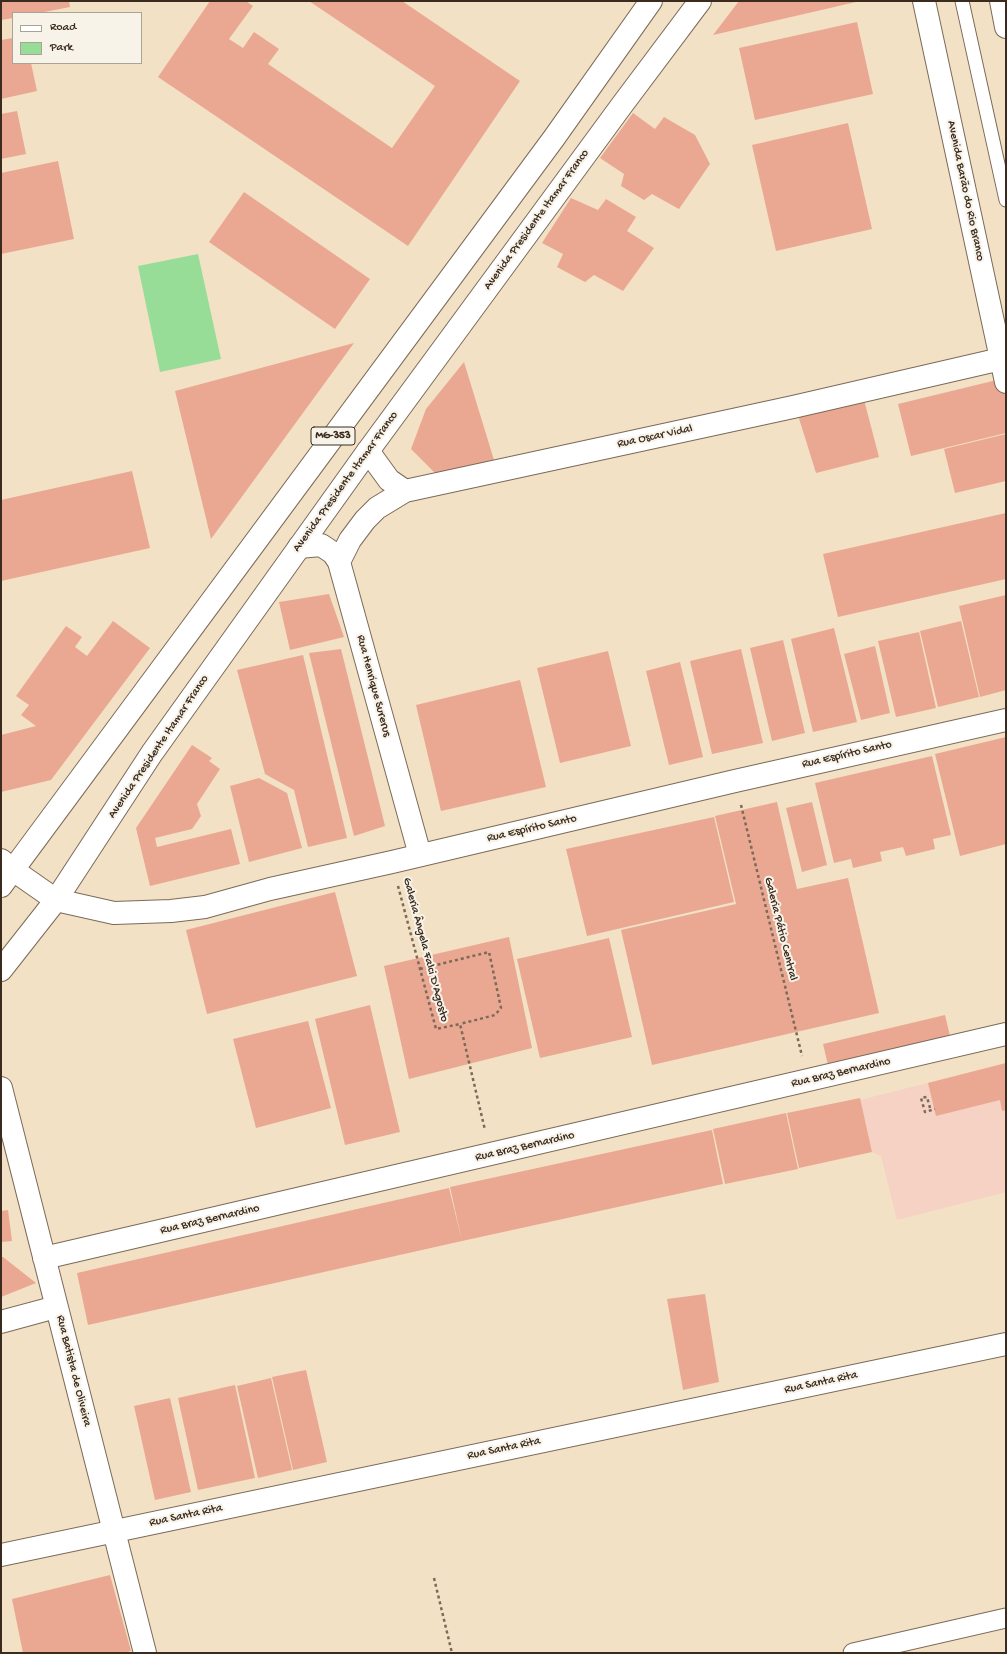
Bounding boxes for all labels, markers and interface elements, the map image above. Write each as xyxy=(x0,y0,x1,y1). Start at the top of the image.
legend xyxy=(12,12,142,64)
text: Road xyxy=(50,21,76,35)
text: Park xyxy=(50,41,73,55)
street label: Avenida Barão do Rio Branco xyxy=(943,119,987,263)
street label: Avenida Presidente Itamar Franco xyxy=(481,147,593,293)
street label: Avenida Presidente Itamar Franco xyxy=(290,409,402,555)
street label: Rua Oscar Vidal xyxy=(616,422,694,452)
road number: MG-353 xyxy=(311,427,355,445)
street label: Rua Henrique Surerus xyxy=(352,634,394,738)
street label: Avenida Presidente Itamar Franco xyxy=(105,672,213,822)
street label: Rua Espírito Santo xyxy=(801,738,893,772)
street label: Rua Espírito Santo xyxy=(486,812,578,846)
street label: Galeria Ângela Falci D'Agosto xyxy=(399,876,451,1024)
street label: Galeria Pátio Central xyxy=(760,876,800,982)
street label: Rua Braz Bernardino xyxy=(790,1055,892,1091)
street label: Rua Braz Bernardino xyxy=(474,1129,576,1165)
street label: Rua Braz Bernardino xyxy=(159,1202,261,1238)
street label: Rua Batista de Oliveira xyxy=(52,1314,94,1428)
street label: Rua Santa Rita xyxy=(783,1368,859,1398)
street label: Rua Santa Rita xyxy=(466,1434,542,1464)
street label: Rua Santa Rita xyxy=(148,1501,224,1531)

